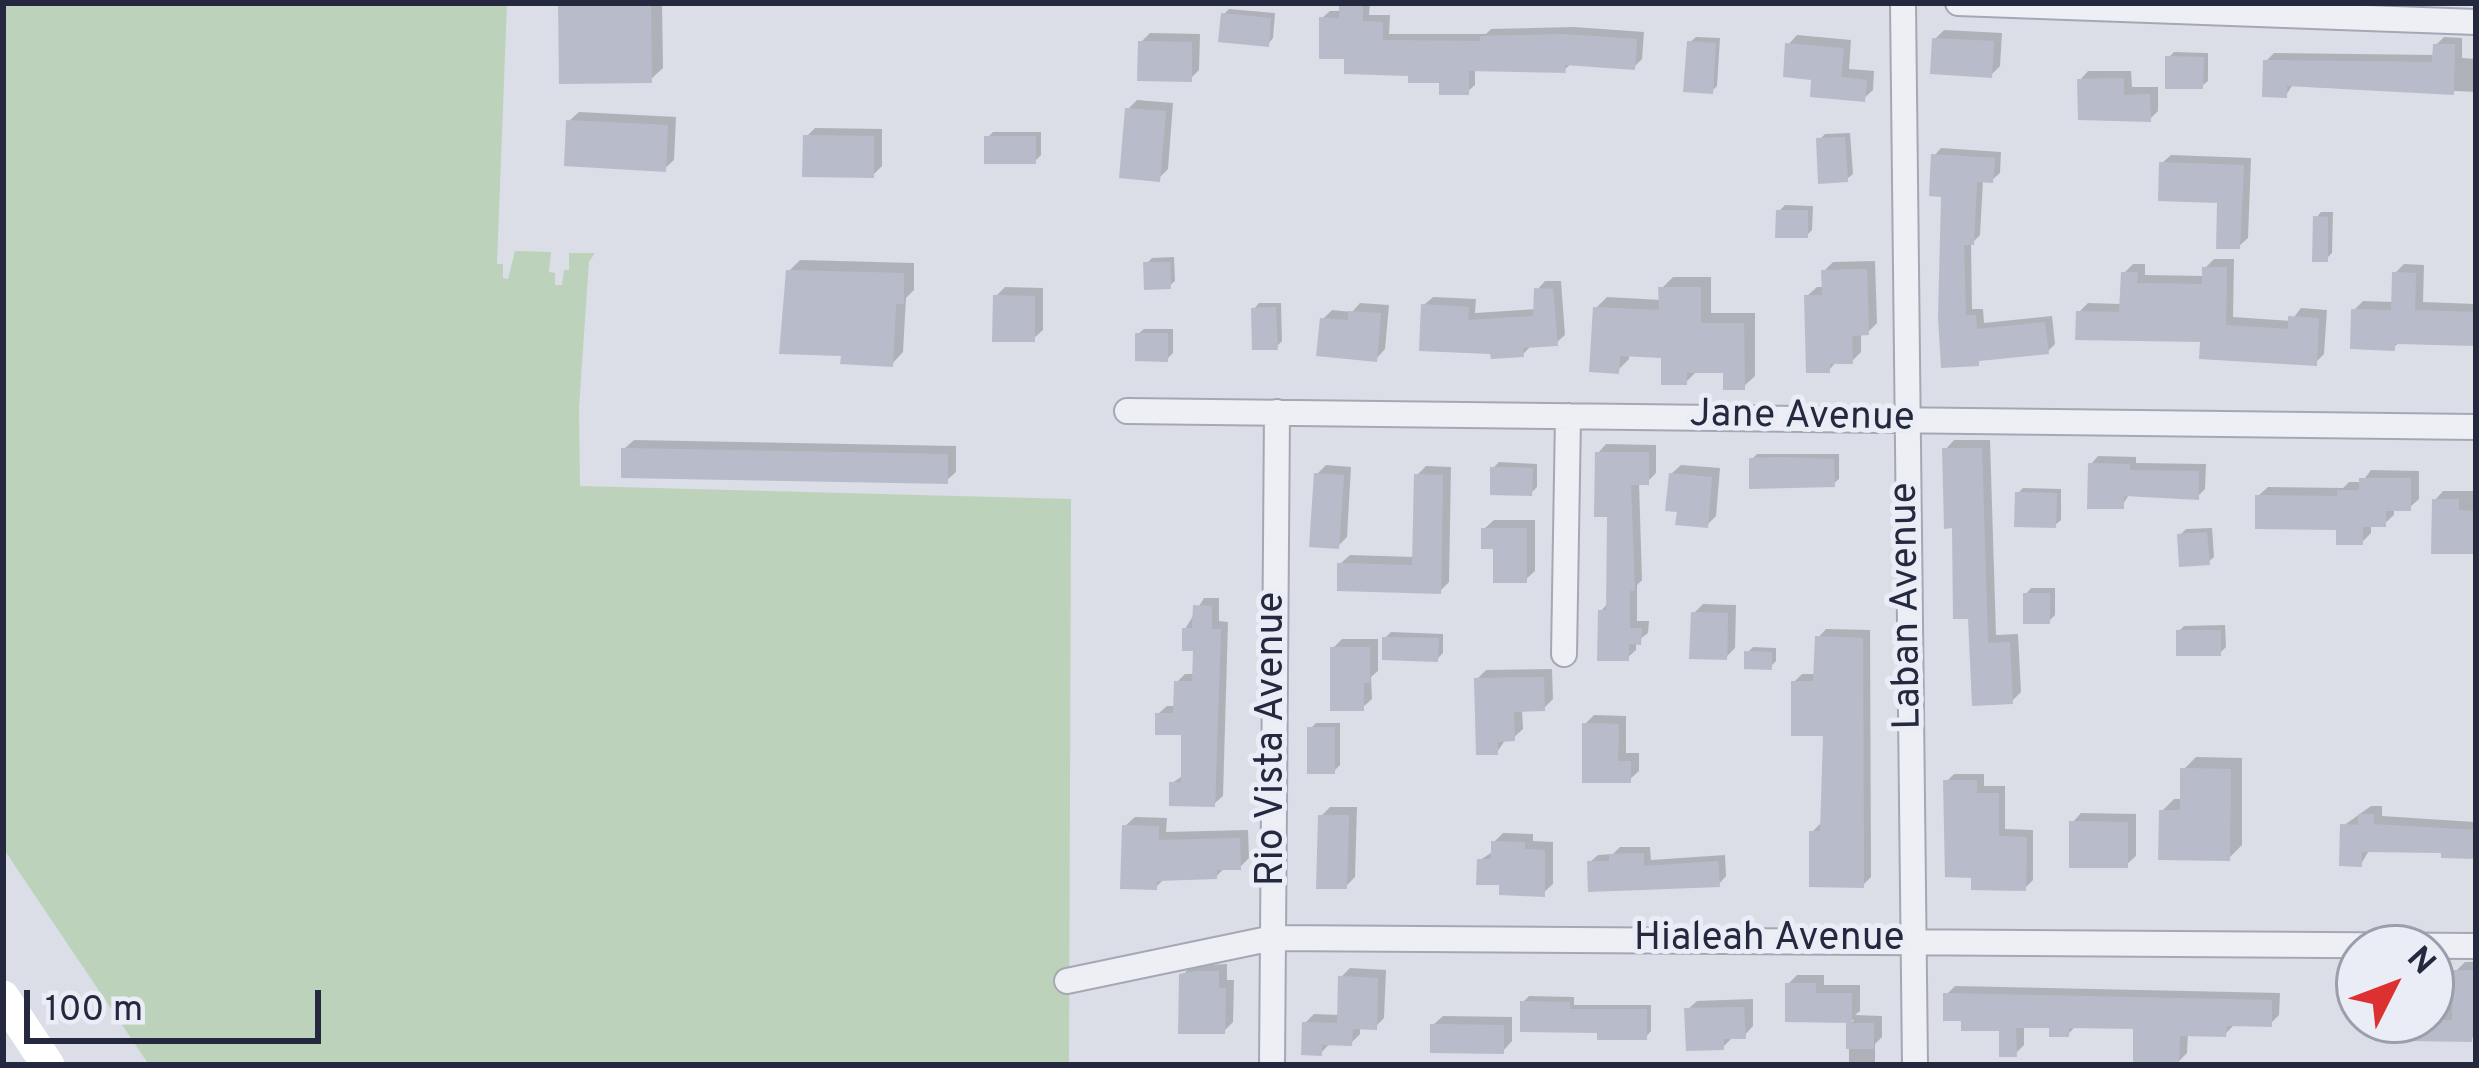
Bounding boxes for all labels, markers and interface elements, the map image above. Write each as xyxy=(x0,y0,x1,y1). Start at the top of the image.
street label: Jane Avenue xyxy=(1689,394,1915,444)
street label: Laban Avenue xyxy=(1883,482,1935,730)
street label: Rio Vista Avenue xyxy=(1251,592,1297,886)
street label: Hialeah Avenue xyxy=(1634,918,1904,964)
north arrow xyxy=(2335,924,2455,1044)
text: N xyxy=(2396,939,2443,985)
scale bar xyxy=(30,966,327,1040)
text: 100 m xyxy=(45,988,143,1034)

